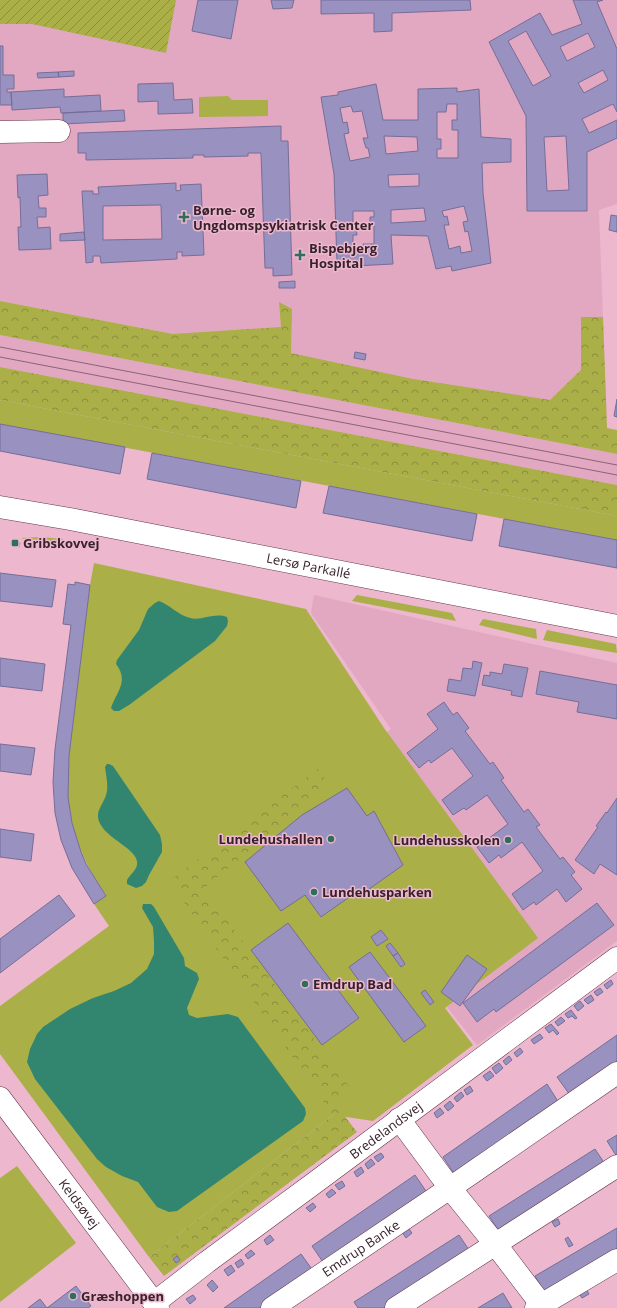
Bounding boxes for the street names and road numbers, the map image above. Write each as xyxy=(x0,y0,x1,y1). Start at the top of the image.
street label: Lersø Parkallé xyxy=(265,549,352,583)
street label: Bredelandsvej xyxy=(346,1097,425,1163)
street label: Keldsøvej xyxy=(55,1175,104,1232)
street label: Emdrup Banke xyxy=(319,1216,403,1281)

